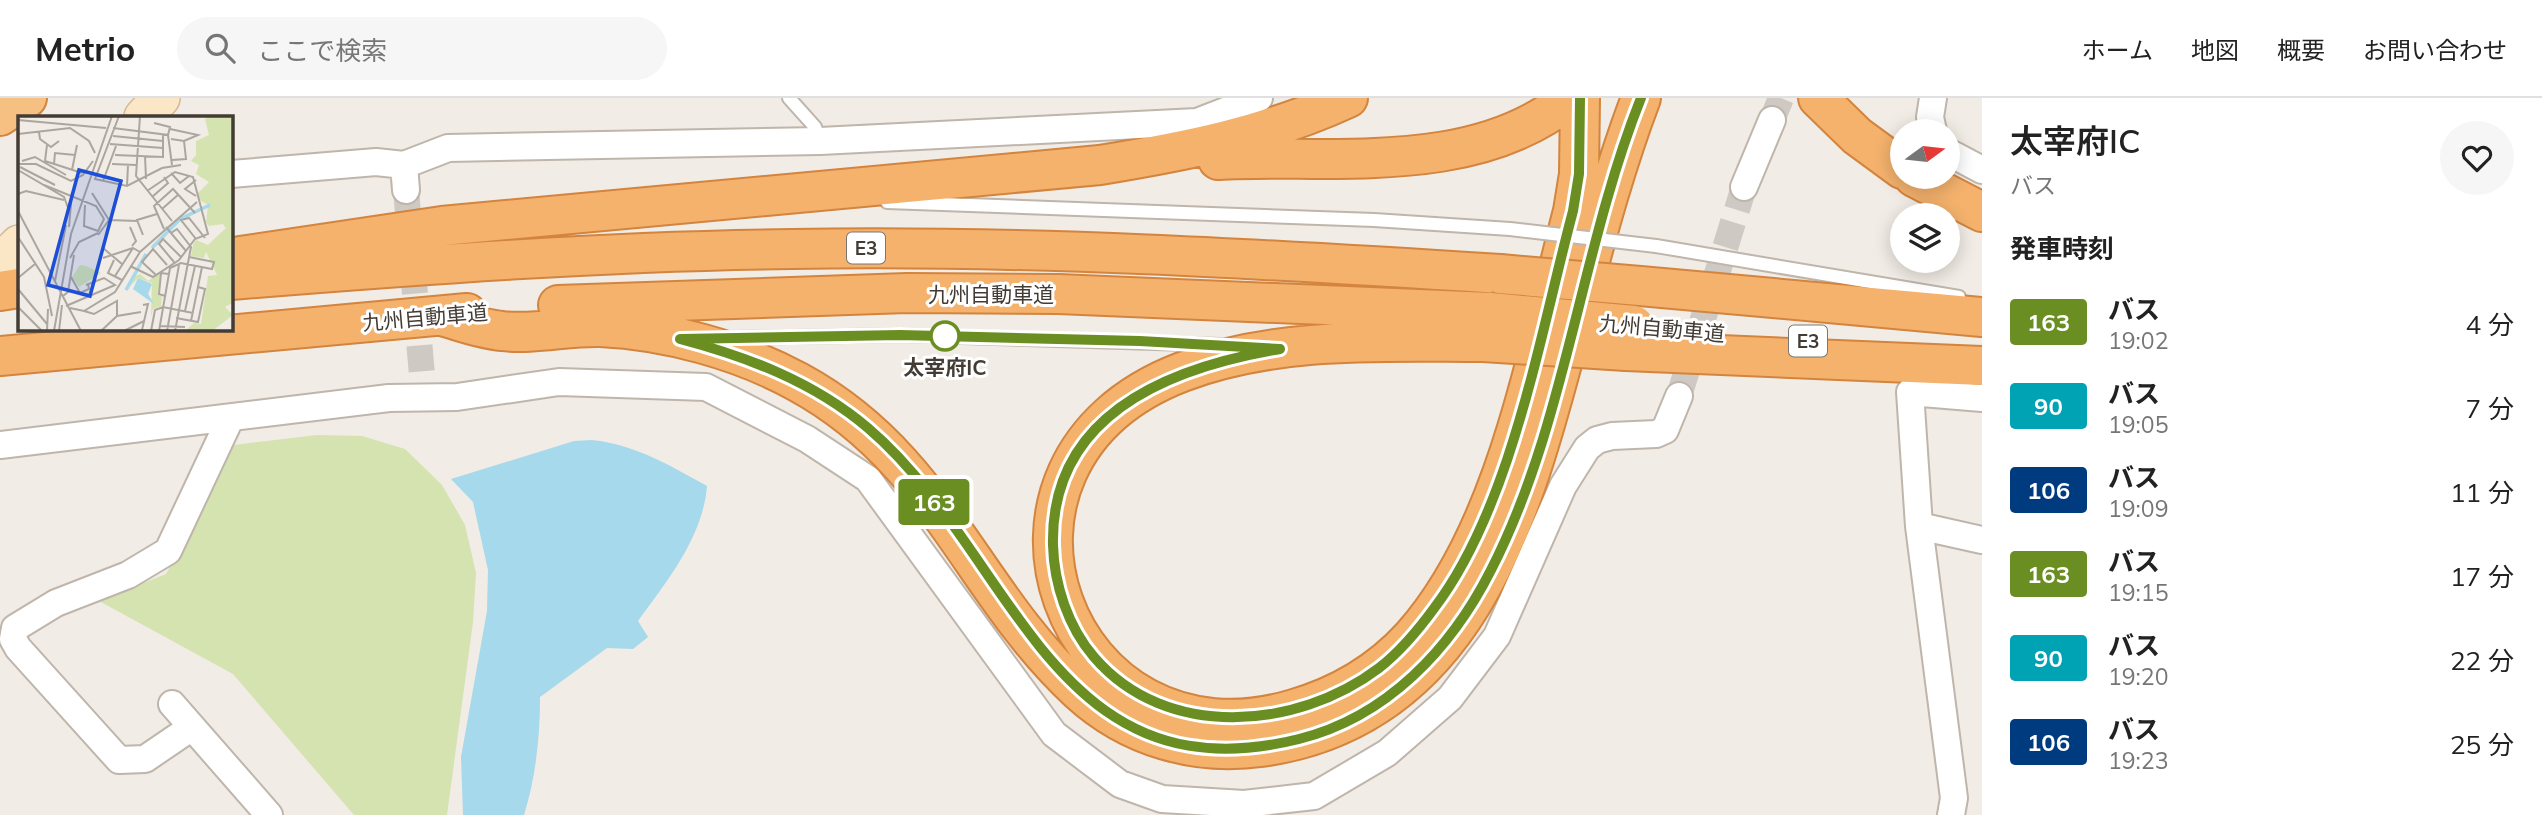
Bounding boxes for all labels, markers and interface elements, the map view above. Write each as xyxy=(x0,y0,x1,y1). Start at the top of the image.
search box xyxy=(177,17,667,80)
text: Metrio xyxy=(35,28,135,69)
icon: search xyxy=(201,29,239,67)
text: ここで検索 xyxy=(257,34,387,67)
text: ホーム xyxy=(2082,35,2153,65)
text: 地図 xyxy=(2191,35,2239,65)
text: 概要 xyxy=(2277,35,2325,65)
text: お問い合わせ xyxy=(2363,35,2507,65)
inset map xyxy=(18,116,233,331)
north arrow xyxy=(1890,119,1960,189)
map controls xyxy=(1890,119,1960,273)
text: 太宰府IC xyxy=(2010,120,2141,161)
button: heart xyxy=(2440,121,2514,195)
text: バス xyxy=(2010,171,2056,200)
button: layers xyxy=(1890,203,1960,273)
road number: E3 xyxy=(847,232,885,264)
text: 発車時刻 xyxy=(2010,232,2114,265)
street label: 九州自動車道 xyxy=(928,281,1054,307)
text: バス xyxy=(2108,293,2160,326)
street label: 九州自動車道 xyxy=(361,299,489,335)
text: 163 xyxy=(2027,307,2070,337)
text: 4 分 xyxy=(2466,308,2514,341)
street label: 九州自動車道 xyxy=(1598,310,1726,346)
marker: 太宰府IC xyxy=(930,321,960,351)
road number: E3 xyxy=(1789,326,1827,356)
text: 19:02 xyxy=(2108,326,2168,355)
place label: 太宰府IC xyxy=(903,354,987,380)
text: バス xyxy=(2108,377,2160,410)
text: 90 xyxy=(2034,391,2063,421)
text: 7 分 xyxy=(2466,392,2514,425)
text: 19:05 xyxy=(2108,410,2168,439)
text: バス xyxy=(2108,461,2160,494)
text: 106 xyxy=(2027,475,2070,505)
text: 11 分 xyxy=(2450,476,2514,509)
line badge: 163 xyxy=(894,479,974,525)
text: 163 xyxy=(912,487,956,517)
text: 19:09 xyxy=(2108,494,2168,523)
text: バス xyxy=(2108,545,2160,578)
text: 163 xyxy=(2027,559,2070,589)
text: 17 分 xyxy=(2450,560,2514,593)
text: 19:15 xyxy=(2108,578,2168,607)
text: バス xyxy=(2108,629,2160,662)
text: 90 xyxy=(2034,643,2063,673)
text: 22 分 xyxy=(2450,644,2514,677)
text: 19:20 xyxy=(2108,662,2168,691)
text: バス xyxy=(2108,713,2160,746)
text: 106 xyxy=(2027,727,2070,757)
text: 25 分 xyxy=(2450,728,2514,761)
text: 19:23 xyxy=(2108,746,2168,775)

